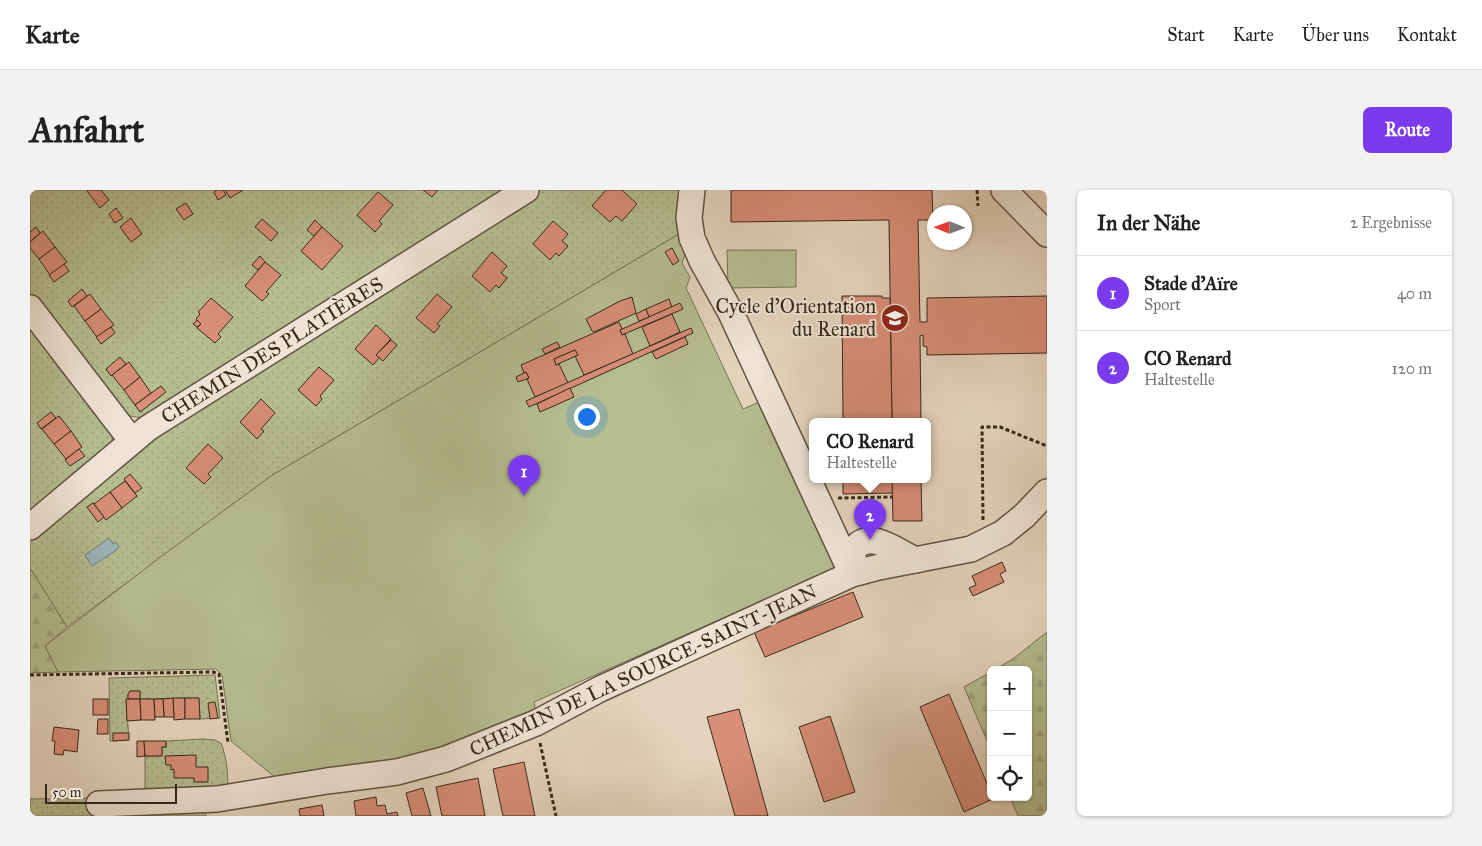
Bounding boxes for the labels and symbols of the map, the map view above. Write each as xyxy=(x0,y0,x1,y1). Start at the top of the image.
north arrow xyxy=(927,205,972,250)
street label: CHEMIN DES PLATIÈRES xyxy=(155,270,388,428)
place label: Cycle d'Orientation du Renard xyxy=(715,294,876,341)
school or university icon: Cycle d'Orientation du Renard xyxy=(880,303,910,333)
your location xyxy=(574,404,600,430)
pin: 1 xyxy=(508,455,540,496)
pin: 2 xyxy=(854,499,886,540)
street label: CHEMIN DE LA SOURCE-SAINT-JEAN xyxy=(466,579,821,762)
scale bar xyxy=(45,781,178,804)

